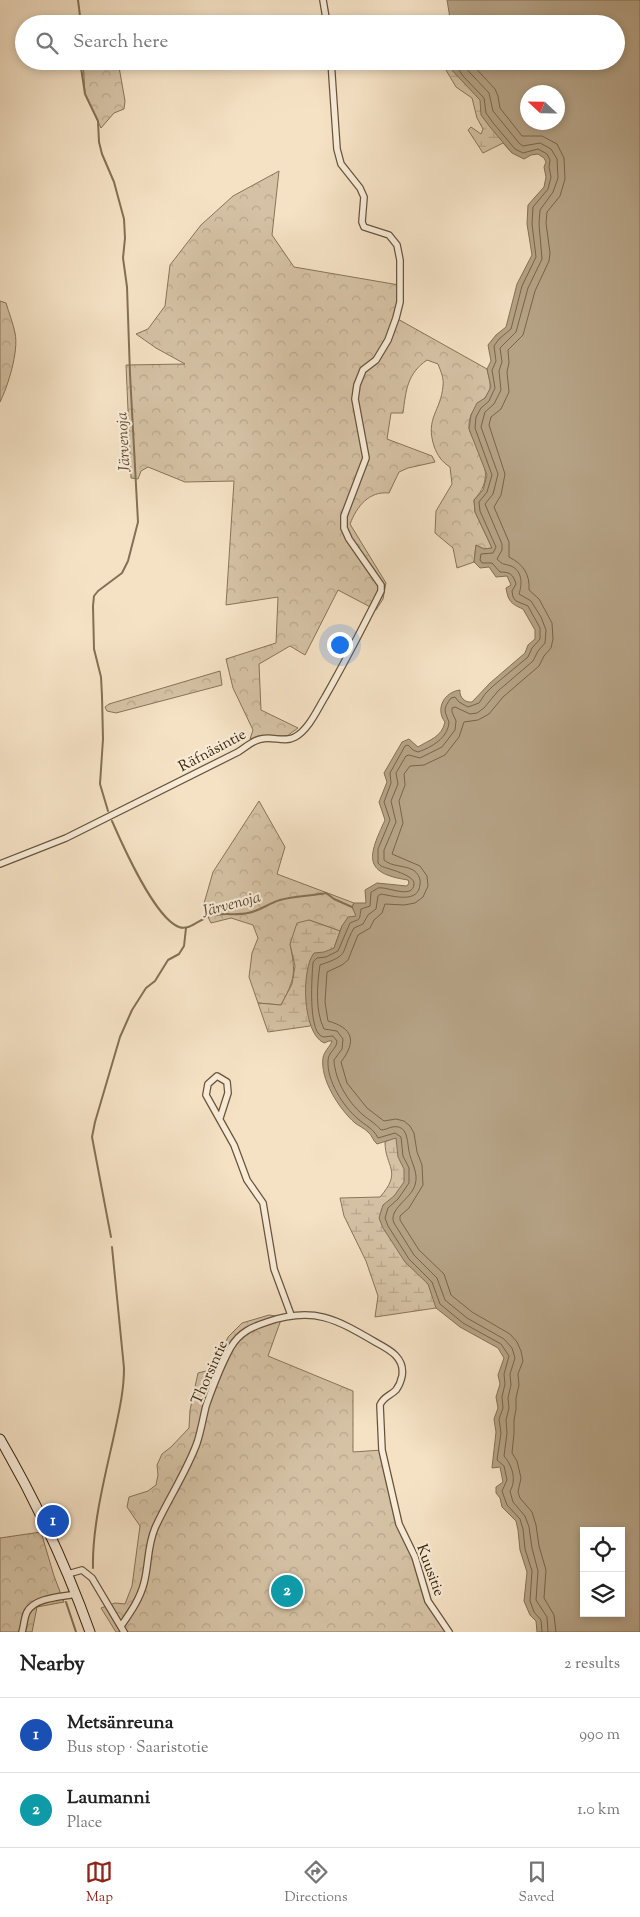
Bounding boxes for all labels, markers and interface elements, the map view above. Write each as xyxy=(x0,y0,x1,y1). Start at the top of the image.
search box xyxy=(15,15,625,70)
icon: search xyxy=(33,29,61,57)
text: Search here xyxy=(73,29,168,56)
north arrow xyxy=(520,85,565,130)
water label: Järvenoja xyxy=(111,411,138,474)
your location xyxy=(327,632,353,658)
street label: Räfnäsintie xyxy=(175,725,250,778)
water label: Järvenoja xyxy=(199,887,264,925)
street label: Thorsintie xyxy=(187,1337,234,1408)
pin: 1 xyxy=(37,1502,69,1540)
map controls xyxy=(580,1527,625,1617)
button: locate xyxy=(580,1527,625,1572)
street label: Kuusitie xyxy=(410,1542,449,1599)
pin: 2 xyxy=(271,1572,303,1610)
button: layers xyxy=(580,1572,625,1617)
text: Nearby xyxy=(20,1650,85,1680)
text: 2 results xyxy=(564,1653,620,1676)
text: Metsänreuna xyxy=(67,1710,174,1737)
text: 1 xyxy=(33,1724,39,1747)
text: 990 m xyxy=(579,1724,620,1747)
text: Bus stop · Saaristotie xyxy=(67,1737,209,1760)
text: Laumanni xyxy=(67,1785,150,1812)
text: 2 xyxy=(32,1799,40,1822)
text: 1.0 km xyxy=(577,1799,620,1822)
text: Place xyxy=(67,1812,102,1835)
tab: Map xyxy=(85,1858,113,1908)
tab: Directions xyxy=(284,1858,348,1908)
tab: Saved xyxy=(519,1858,554,1908)

